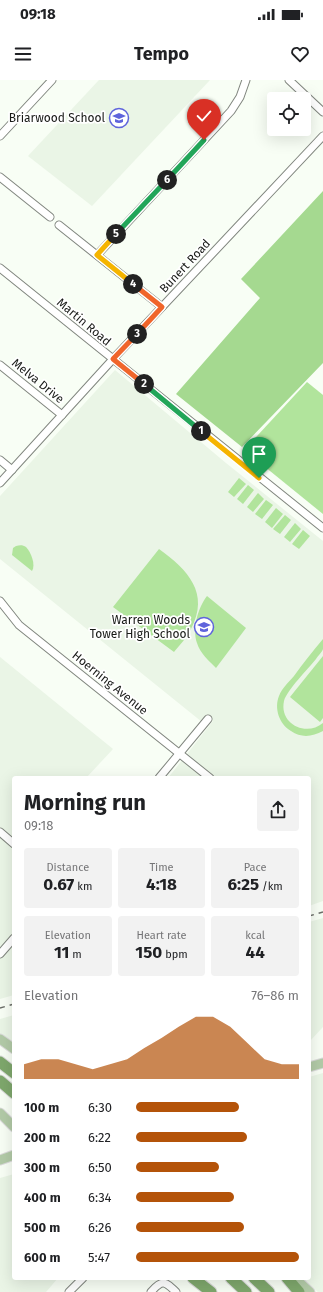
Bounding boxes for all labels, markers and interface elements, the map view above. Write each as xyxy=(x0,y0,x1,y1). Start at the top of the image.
text: 09:18 xyxy=(20,5,56,23)
icon: menu xyxy=(12,43,34,65)
text: Tempo xyxy=(134,43,189,65)
icon: heart xyxy=(289,43,311,65)
map controls xyxy=(267,92,311,136)
button: locate xyxy=(267,92,311,136)
pin xyxy=(187,99,221,140)
icon: check xyxy=(193,105,215,127)
school or university icon: Briarwood School xyxy=(108,107,130,129)
place label: Briarwood School xyxy=(9,111,105,125)
pin: 6 xyxy=(157,170,177,190)
text: 6 xyxy=(164,173,170,186)
pin: 5 xyxy=(106,224,126,244)
text: 5 xyxy=(113,227,119,240)
street label: Bunert Road xyxy=(157,236,213,296)
pin: 4 xyxy=(123,274,143,294)
text: 4 xyxy=(130,277,136,290)
street label: Martin Road xyxy=(54,295,114,349)
pin: 3 xyxy=(127,324,147,344)
text: 3 xyxy=(134,327,140,340)
street label: Melva Drive xyxy=(9,356,67,406)
pin: 2 xyxy=(134,374,154,394)
text: 2 xyxy=(141,377,147,390)
pin: 1 xyxy=(191,421,211,441)
text: 1 xyxy=(198,424,204,437)
pin xyxy=(242,437,276,478)
icon: arrive xyxy=(248,443,270,465)
place label: Warren Woods Tower High School xyxy=(90,613,190,641)
school or university icon: Warren Woods Tower High School xyxy=(193,616,215,638)
street label: Hoerning Avenue xyxy=(69,648,151,718)
text: Morning run xyxy=(24,789,146,816)
button: share xyxy=(257,789,299,831)
text: 09:18 xyxy=(24,818,53,833)
text: Distance xyxy=(46,861,89,874)
text: Time xyxy=(149,861,174,874)
text: Pace xyxy=(244,861,267,874)
text: 0.67 xyxy=(43,874,74,895)
text: 4:18 xyxy=(146,874,177,895)
text: 6:25 xyxy=(228,874,259,895)
text: km xyxy=(74,880,92,893)
text: /km xyxy=(259,880,283,893)
text: Elevation xyxy=(45,929,91,942)
text: Heart rate xyxy=(136,929,187,942)
text: kcal xyxy=(245,929,265,942)
text: 11 xyxy=(54,942,69,963)
text: 150 xyxy=(135,942,162,963)
text: 44 xyxy=(246,942,265,963)
text: m xyxy=(69,948,82,961)
text: bpm xyxy=(162,948,188,961)
text: Elevation xyxy=(24,988,78,1003)
text: 76–86 m xyxy=(251,988,299,1003)
text: 100 m xyxy=(24,1100,59,1115)
text: 6:30 xyxy=(88,1100,112,1115)
text: 200 m xyxy=(24,1130,60,1145)
text: 6:22 xyxy=(88,1130,111,1145)
text: 300 m xyxy=(24,1160,60,1175)
text: 6:50 xyxy=(88,1160,112,1175)
text: 400 m xyxy=(24,1190,61,1205)
text: 6:34 xyxy=(88,1190,112,1205)
text: 500 m xyxy=(24,1220,60,1235)
text: 6:26 xyxy=(88,1220,111,1235)
text: 600 m xyxy=(24,1250,61,1265)
text: 5:47 xyxy=(88,1250,110,1265)

